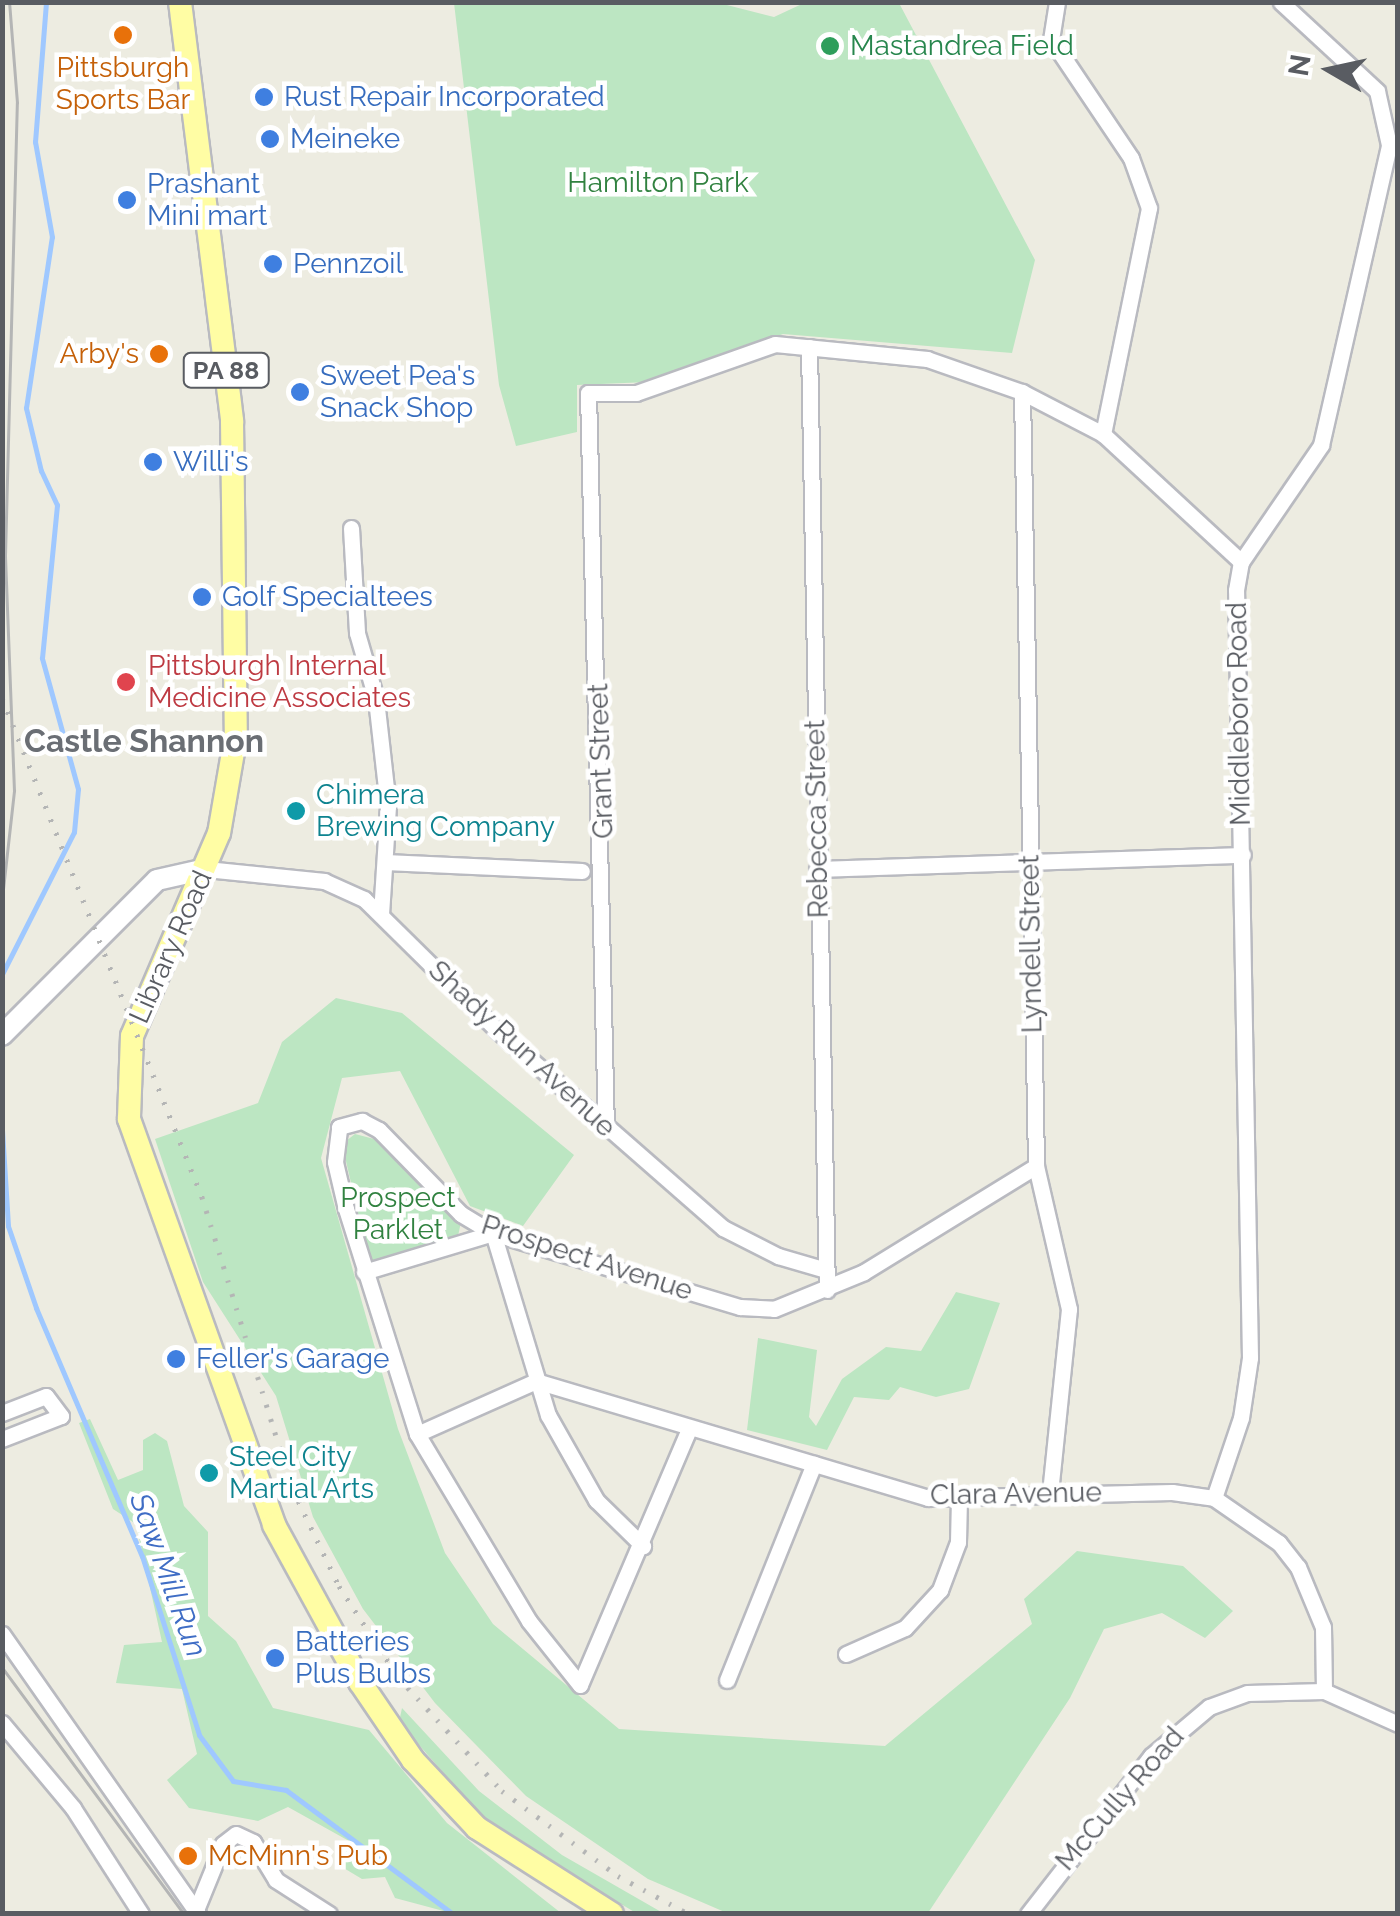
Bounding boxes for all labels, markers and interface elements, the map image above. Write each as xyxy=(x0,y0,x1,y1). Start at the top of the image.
north arrow xyxy=(1280,20,1380,120)
marker: Pittsburgh Sports Bar xyxy=(112,24,134,46)
place label: Mastandrea Field xyxy=(850,29,1074,63)
marker: Mastandrea Field xyxy=(819,35,841,57)
place label: Pittsburgh Sports Bar xyxy=(56,51,190,117)
text: N xyxy=(1282,52,1318,78)
place label: Rust Repair Incorporated xyxy=(284,80,605,114)
marker: Rust Repair Incorporated xyxy=(253,86,275,108)
place label: Meineke xyxy=(290,122,400,156)
marker: Meineke xyxy=(259,128,281,150)
park label: Hamilton Park xyxy=(567,166,749,200)
place label: Prashant Mini mart xyxy=(147,167,267,233)
marker: Prashant Mini mart xyxy=(116,189,138,211)
place label: Pennzoil xyxy=(293,247,403,281)
marker: Pennzoil xyxy=(262,253,284,275)
place label: Arby's xyxy=(60,337,139,371)
marker: Arby's xyxy=(148,343,170,365)
road number: PA 88 xyxy=(181,350,271,390)
place label: Sweet Pea's Snack Shop xyxy=(320,359,475,425)
marker: Sweet Pea's Snack Shop xyxy=(289,381,311,403)
place label: Willi's xyxy=(173,445,249,479)
marker: Willi's xyxy=(142,451,164,473)
place label: Golf Specialtees xyxy=(222,580,433,614)
marker: Golf Specialtees xyxy=(191,586,213,608)
street label: Middleboro Road xyxy=(1220,602,1258,826)
place label: Pittsburgh Internal Medicine Associates xyxy=(148,649,412,715)
marker: Pittsburgh Internal Medicine Associates xyxy=(113,669,139,695)
street label: Grant Street xyxy=(581,683,621,839)
street label: Rebecca Street xyxy=(798,719,836,919)
district label: Castle Shannon xyxy=(24,722,264,760)
place label: Chimera Brewing Company xyxy=(316,778,555,844)
marker: Chimera Brewing Company xyxy=(285,800,307,822)
street label: Lyndell Street xyxy=(1013,854,1049,1034)
street label: Library Road xyxy=(122,865,220,1029)
street label: Shady Run Avenue xyxy=(421,953,623,1145)
park label: Prospect Parklet xyxy=(340,1181,456,1247)
street label: Prospect Avenue xyxy=(477,1208,697,1308)
place label: Feller's Garage xyxy=(196,1342,390,1376)
marker: Feller's Garage xyxy=(165,1348,187,1370)
place label: Steel City Martial Arts xyxy=(229,1440,376,1506)
marker: Steel City Martial Arts xyxy=(198,1462,220,1484)
street label: Clara Avenue xyxy=(929,1476,1103,1512)
water label: Saw Mill Run xyxy=(122,1488,214,1662)
place label: Batteries Plus Bulbs xyxy=(295,1625,431,1691)
marker: Batteries Plus Bulbs xyxy=(264,1647,286,1669)
street label: McCully Road xyxy=(1048,1720,1192,1878)
place label: McMinn's Pub xyxy=(208,1839,388,1873)
marker: McMinn's Pub xyxy=(177,1845,199,1867)

